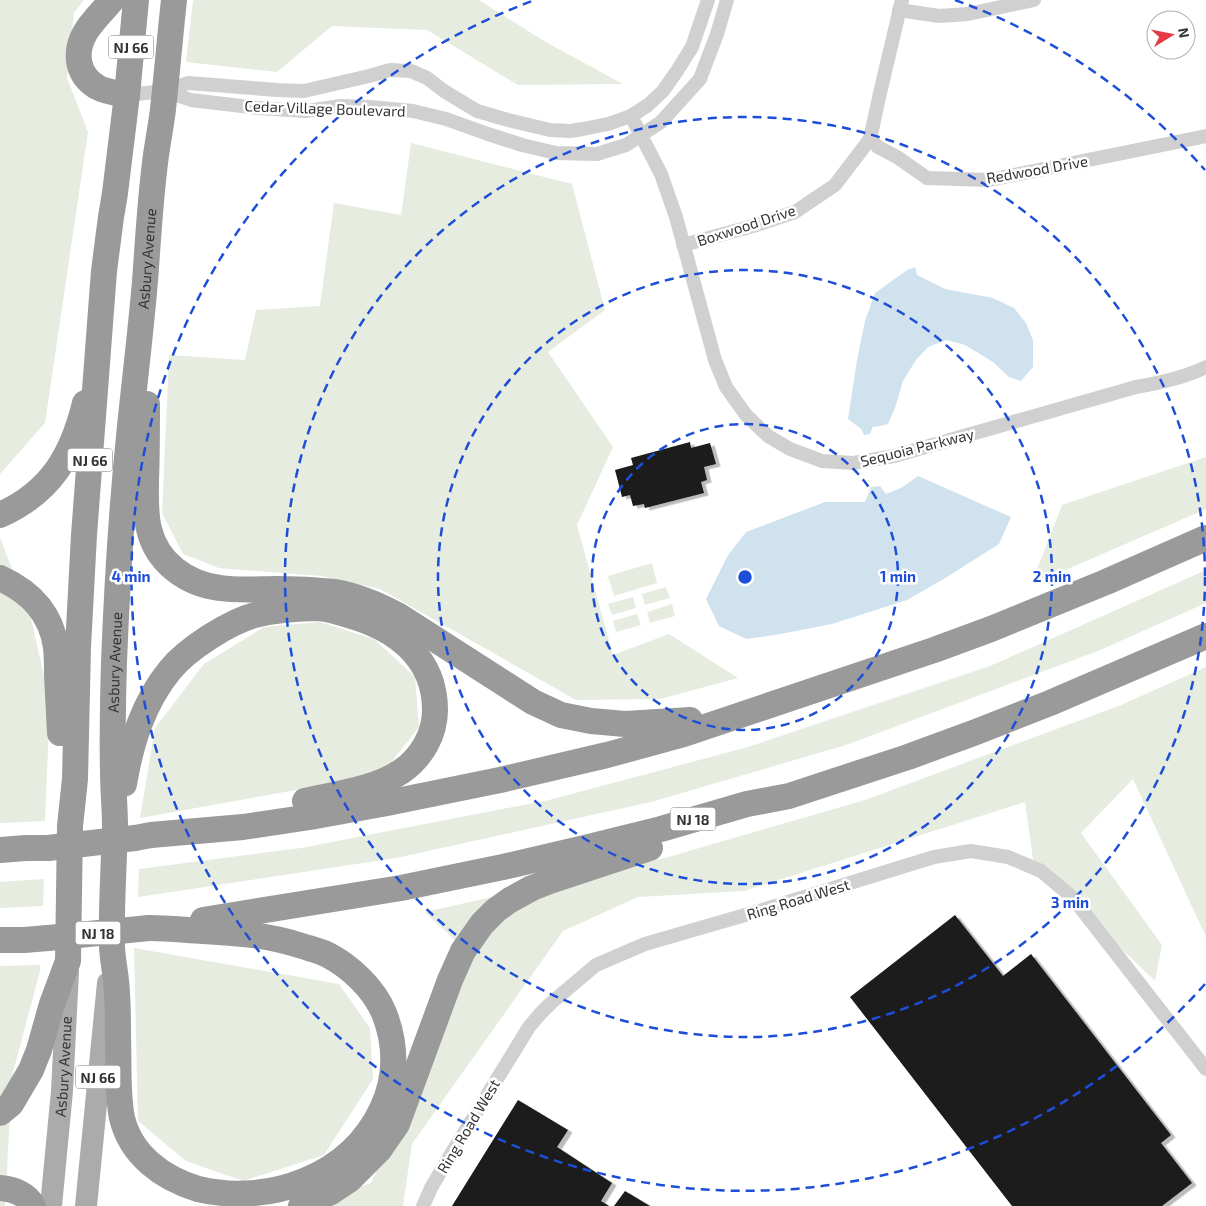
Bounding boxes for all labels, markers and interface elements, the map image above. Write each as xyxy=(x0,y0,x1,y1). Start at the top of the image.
north arrow xyxy=(1146,10,1196,60)
text: N xyxy=(1175,26,1194,39)
road number: NJ 66 xyxy=(108,36,154,58)
street label: Cedar Village Boulevard xyxy=(244,96,406,120)
street label: Redwood Drive xyxy=(985,151,1089,187)
street label: Boxwood Drive xyxy=(694,201,798,249)
street label: Asbury Avenue xyxy=(134,208,159,310)
street label: Sequoia Parkway xyxy=(858,424,976,470)
road number: NJ 66 xyxy=(68,448,112,472)
text: 4 min xyxy=(111,567,151,585)
text: 1 min xyxy=(880,567,916,585)
text: 2 min xyxy=(1033,567,1071,585)
centre of rings xyxy=(736,568,754,586)
street label: Asbury Avenue xyxy=(104,611,125,713)
road number: NJ 18 xyxy=(670,808,716,831)
street label: Ring Road West xyxy=(744,875,852,923)
text: 3 min xyxy=(1051,893,1089,911)
road number: NJ 18 xyxy=(76,921,120,944)
street label: Asbury Avenue xyxy=(51,1016,75,1118)
road number: NJ 66 xyxy=(76,1066,120,1088)
street label: Ring Road West xyxy=(433,1076,503,1176)

